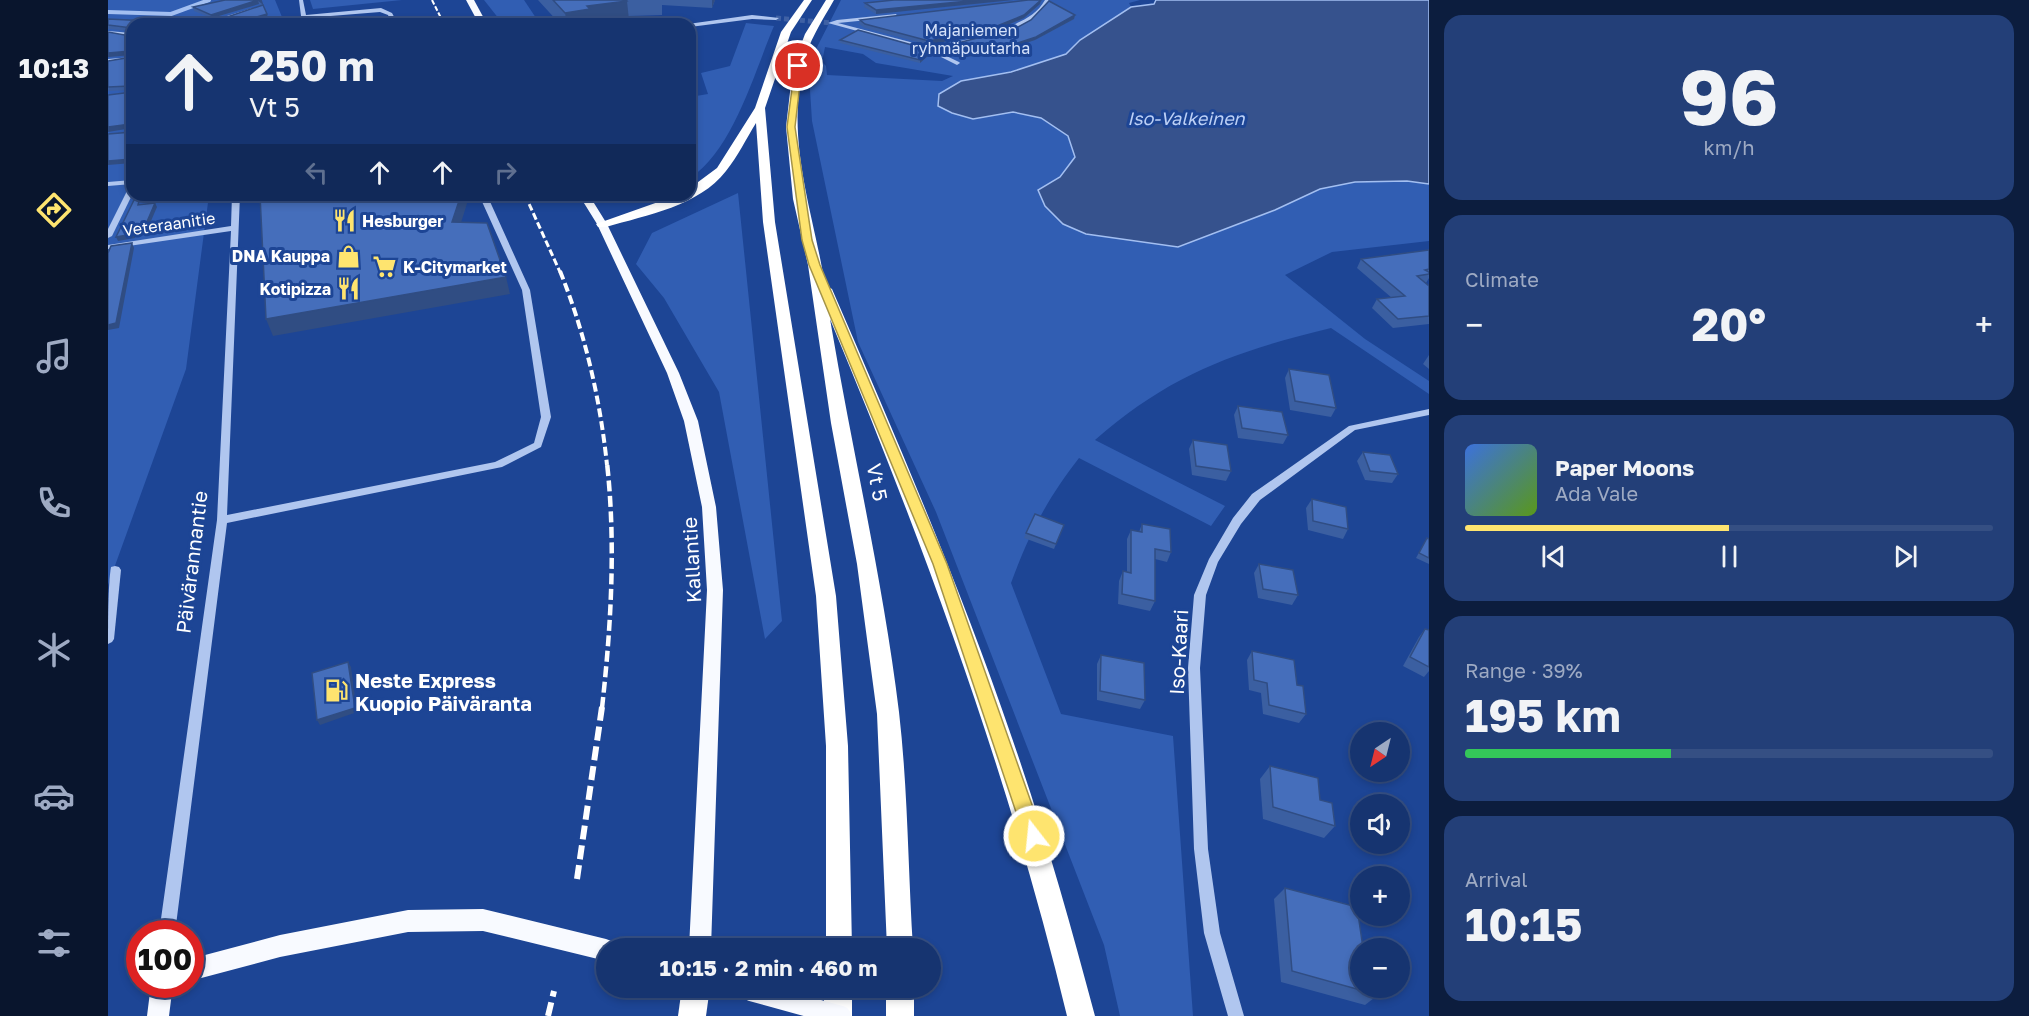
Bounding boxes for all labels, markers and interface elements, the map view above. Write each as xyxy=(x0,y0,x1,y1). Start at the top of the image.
park label: Majaniemen ryhmäpuutarha xyxy=(912,20,1030,58)
text: 250 m xyxy=(249,40,375,90)
pin xyxy=(772,40,823,91)
icon: ahead xyxy=(150,42,228,120)
icon: arrive xyxy=(781,49,814,82)
text: 96 xyxy=(1679,49,1779,142)
text: 10:13 xyxy=(19,52,89,84)
text: Vt 5 xyxy=(249,91,300,123)
water label: Iso-Valkeinen xyxy=(1127,107,1246,129)
text: km/h xyxy=(1704,135,1754,159)
icon: left xyxy=(300,156,333,189)
icon: ahead xyxy=(363,156,396,189)
icon: ahead xyxy=(426,156,459,189)
icon: right xyxy=(489,156,522,189)
icon: directions xyxy=(33,189,75,231)
street label: Veteraanitie xyxy=(122,208,216,240)
restaurant icon: Hesburger xyxy=(331,208,357,234)
place label: Hesburger xyxy=(362,211,443,231)
shop icon: DNA Kauppa xyxy=(335,243,361,269)
place label: DNA Kauppa xyxy=(232,246,330,266)
supermarket icon: K-Citymarket xyxy=(372,254,398,280)
place label: K-Citymarket xyxy=(403,257,507,277)
text: Climate xyxy=(1465,267,1539,291)
restaurant icon: Kotipizza xyxy=(336,276,362,302)
place label: Kotipizza xyxy=(259,279,331,299)
text: 20° xyxy=(1692,297,1766,351)
text: − xyxy=(1465,305,1483,344)
text: + xyxy=(1975,305,1993,344)
icon: music xyxy=(33,335,75,377)
text: Paper Moons xyxy=(1555,454,1694,481)
street label: Vt 5 xyxy=(863,461,893,503)
text: Ada Vale xyxy=(1555,481,1638,505)
icon: phone xyxy=(33,482,75,524)
street label: Päivärannantie xyxy=(170,489,212,635)
street label: Kallantie xyxy=(677,516,705,604)
icon: previous xyxy=(1537,540,1570,573)
icon: pause xyxy=(1713,540,1746,573)
icon: next xyxy=(1889,540,1922,573)
street label: Iso-Kaari xyxy=(1164,609,1192,695)
icon: climate xyxy=(33,629,75,671)
text: Range · 39% xyxy=(1465,658,1583,682)
place label: Neste Express Kuopio Päiväranta xyxy=(355,668,532,715)
fuel station icon: Neste Express Kuopio Päiväranta xyxy=(324,678,350,704)
text: 195 km xyxy=(1465,688,1621,742)
north arrow xyxy=(1350,722,1410,782)
map controls xyxy=(1350,722,1410,998)
icon: car xyxy=(33,775,75,817)
button: sound xyxy=(1350,794,1410,854)
position arrow xyxy=(1002,804,1066,868)
button: + xyxy=(1350,866,1410,926)
text: Arrival xyxy=(1465,867,1528,891)
text: 10:15 xyxy=(1465,897,1582,951)
speed limit sign: 100 xyxy=(126,920,204,998)
icon: filters xyxy=(33,922,75,964)
button: − xyxy=(1350,938,1410,998)
text: 10:15 · 2 min · 460 m xyxy=(660,954,877,981)

